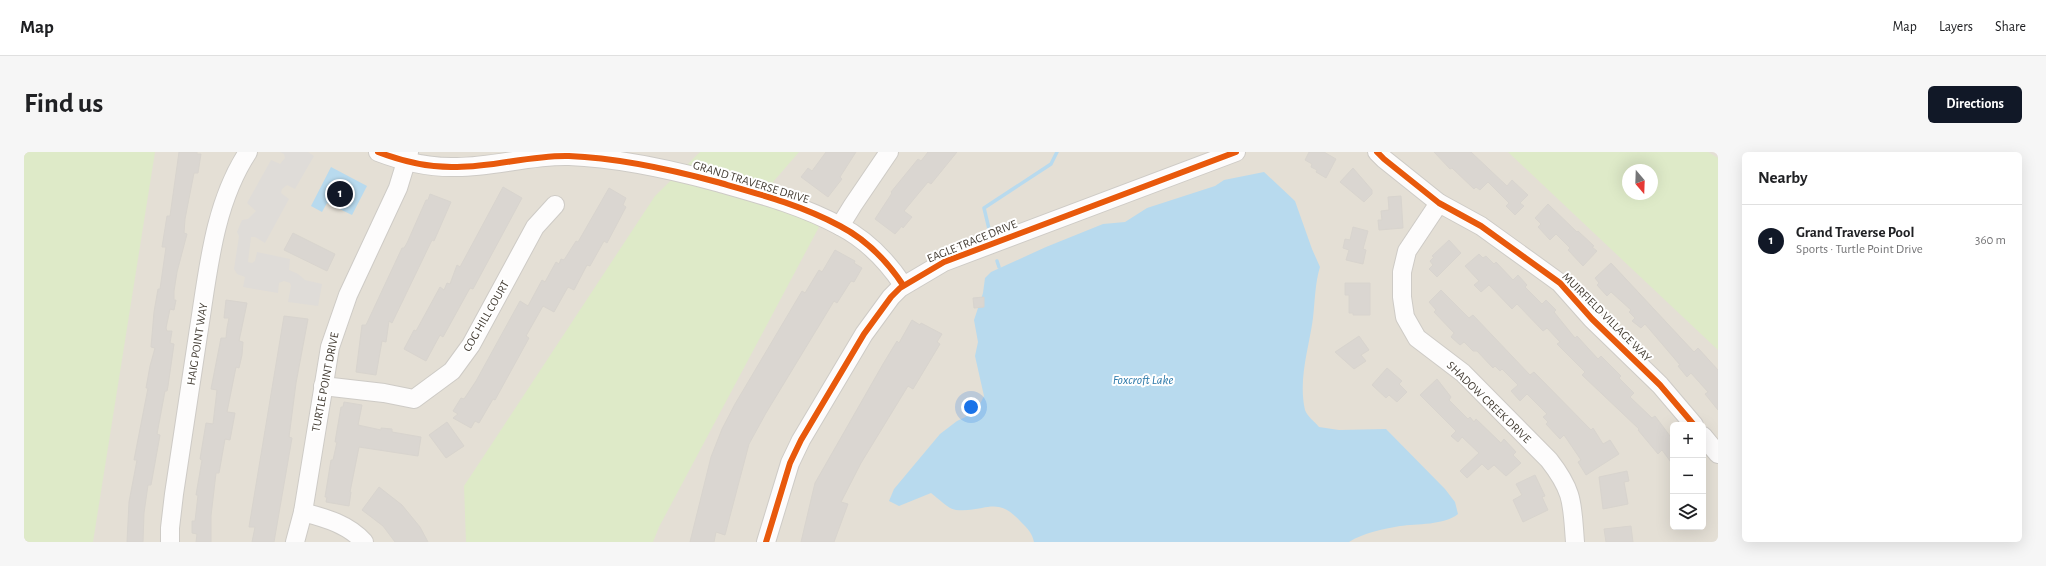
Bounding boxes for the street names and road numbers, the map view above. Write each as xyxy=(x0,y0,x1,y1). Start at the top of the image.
street label: GRAND TRAVERSE DRIVE xyxy=(692,159,811,205)
street label: EAGLE TRACE DRIVE xyxy=(925,217,1019,265)
street label: MUIRFIELD VILLAGE WAY xyxy=(1560,270,1654,364)
street label: COG HILL COURT xyxy=(461,278,511,354)
street label: HAIG POINT WAY xyxy=(185,301,210,386)
street label: TURTLE POINT DRIVE xyxy=(309,331,341,433)
street label: SHADOW CREEK DRIVE xyxy=(1445,359,1533,445)

